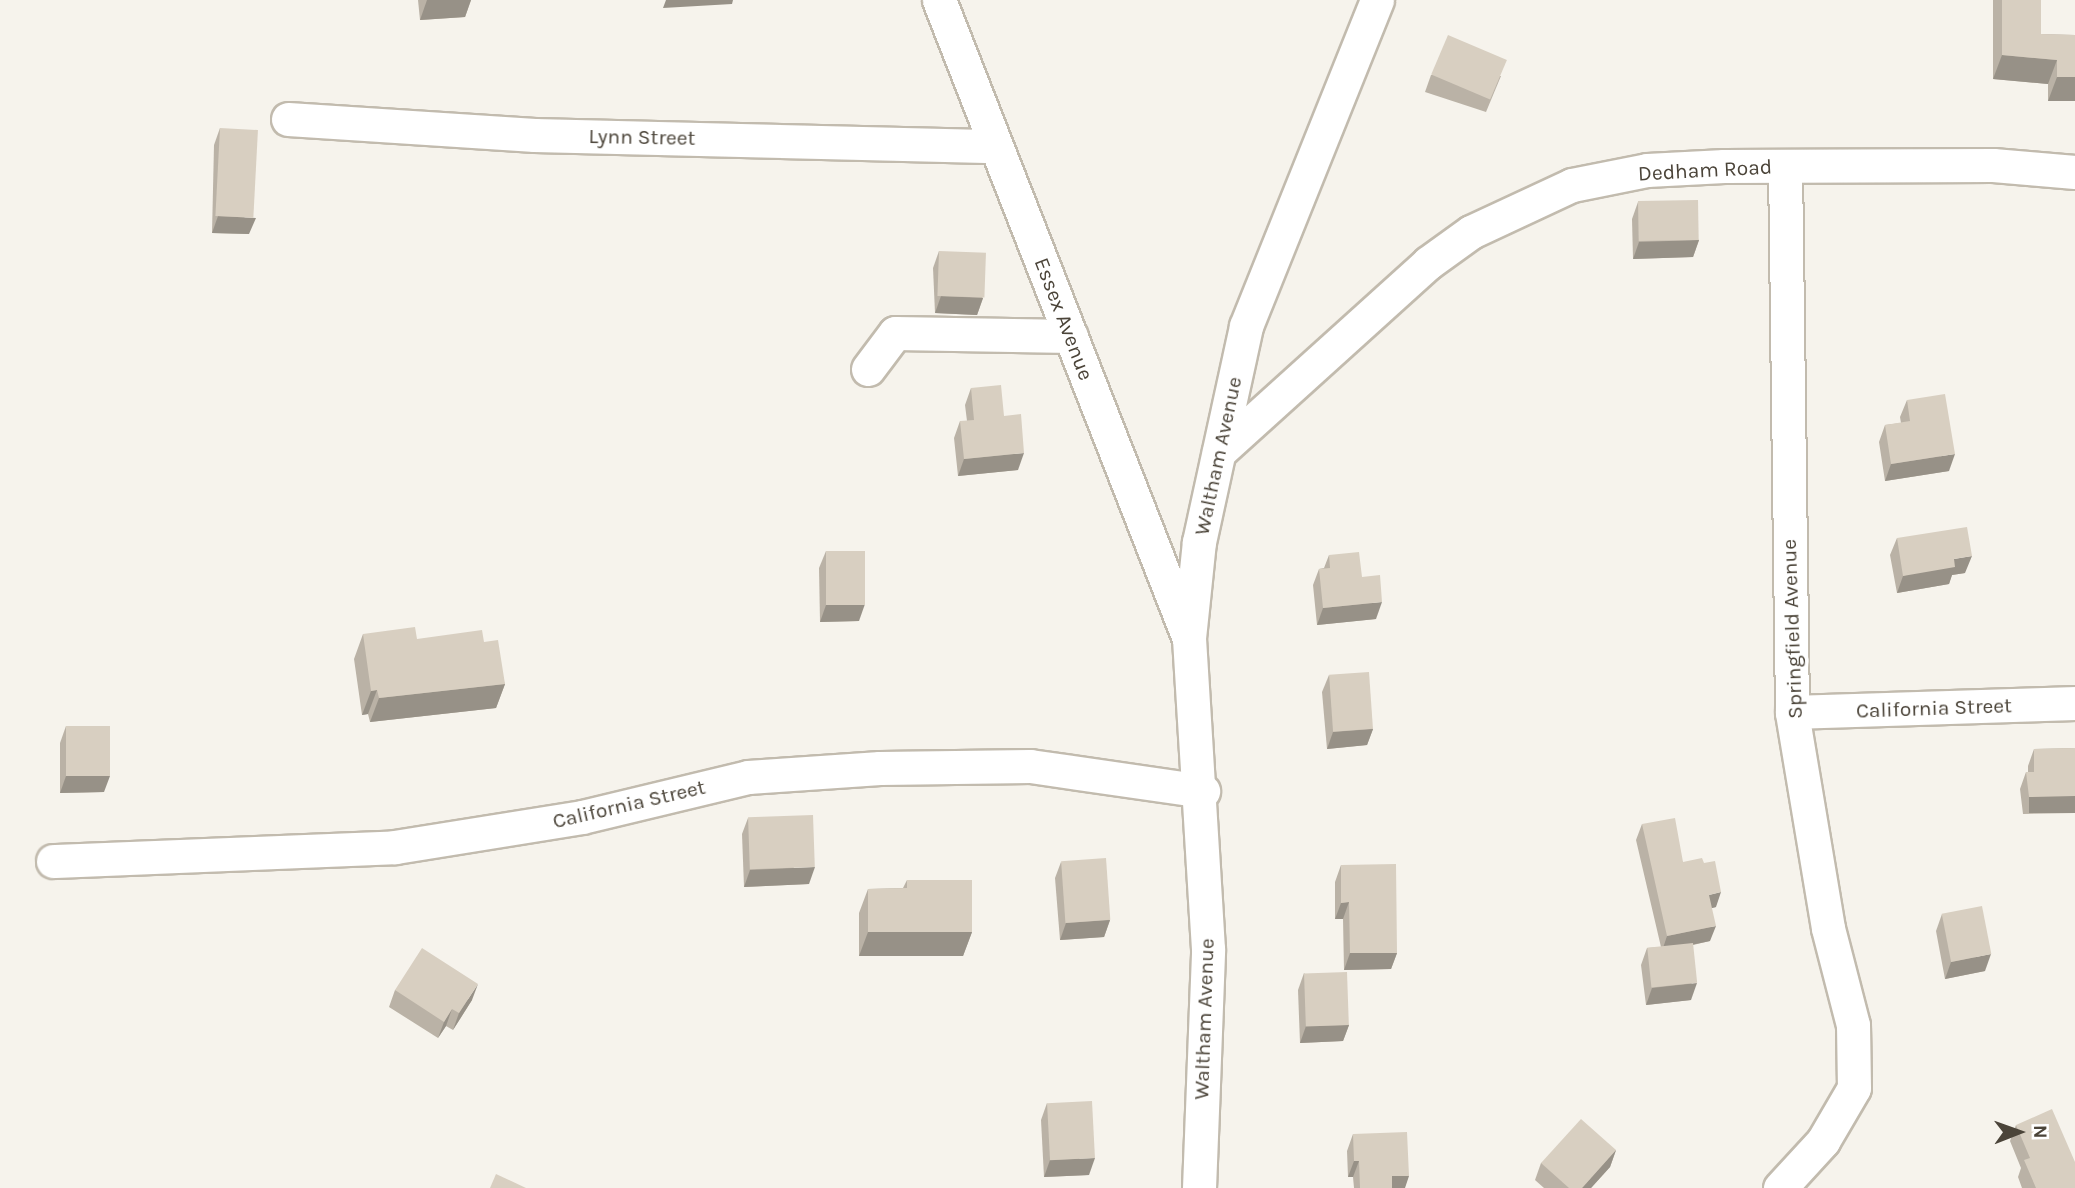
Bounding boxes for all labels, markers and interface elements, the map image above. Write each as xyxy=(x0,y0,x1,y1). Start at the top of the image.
street label: Lynn Street xyxy=(588,123,696,151)
street label: Dedham Road xyxy=(1637,154,1773,186)
street label: Essex Avenue xyxy=(1029,254,1099,384)
street label: Waltham Avenue xyxy=(1189,374,1247,538)
street label: Springfield Avenue xyxy=(1776,539,1808,719)
street label: California Street xyxy=(1856,693,2012,723)
street label: California Street xyxy=(550,774,708,834)
street label: Waltham Avenue xyxy=(1189,938,1219,1100)
north arrow xyxy=(1984,1097,2054,1167)
text: N xyxy=(2029,1125,2051,1139)

